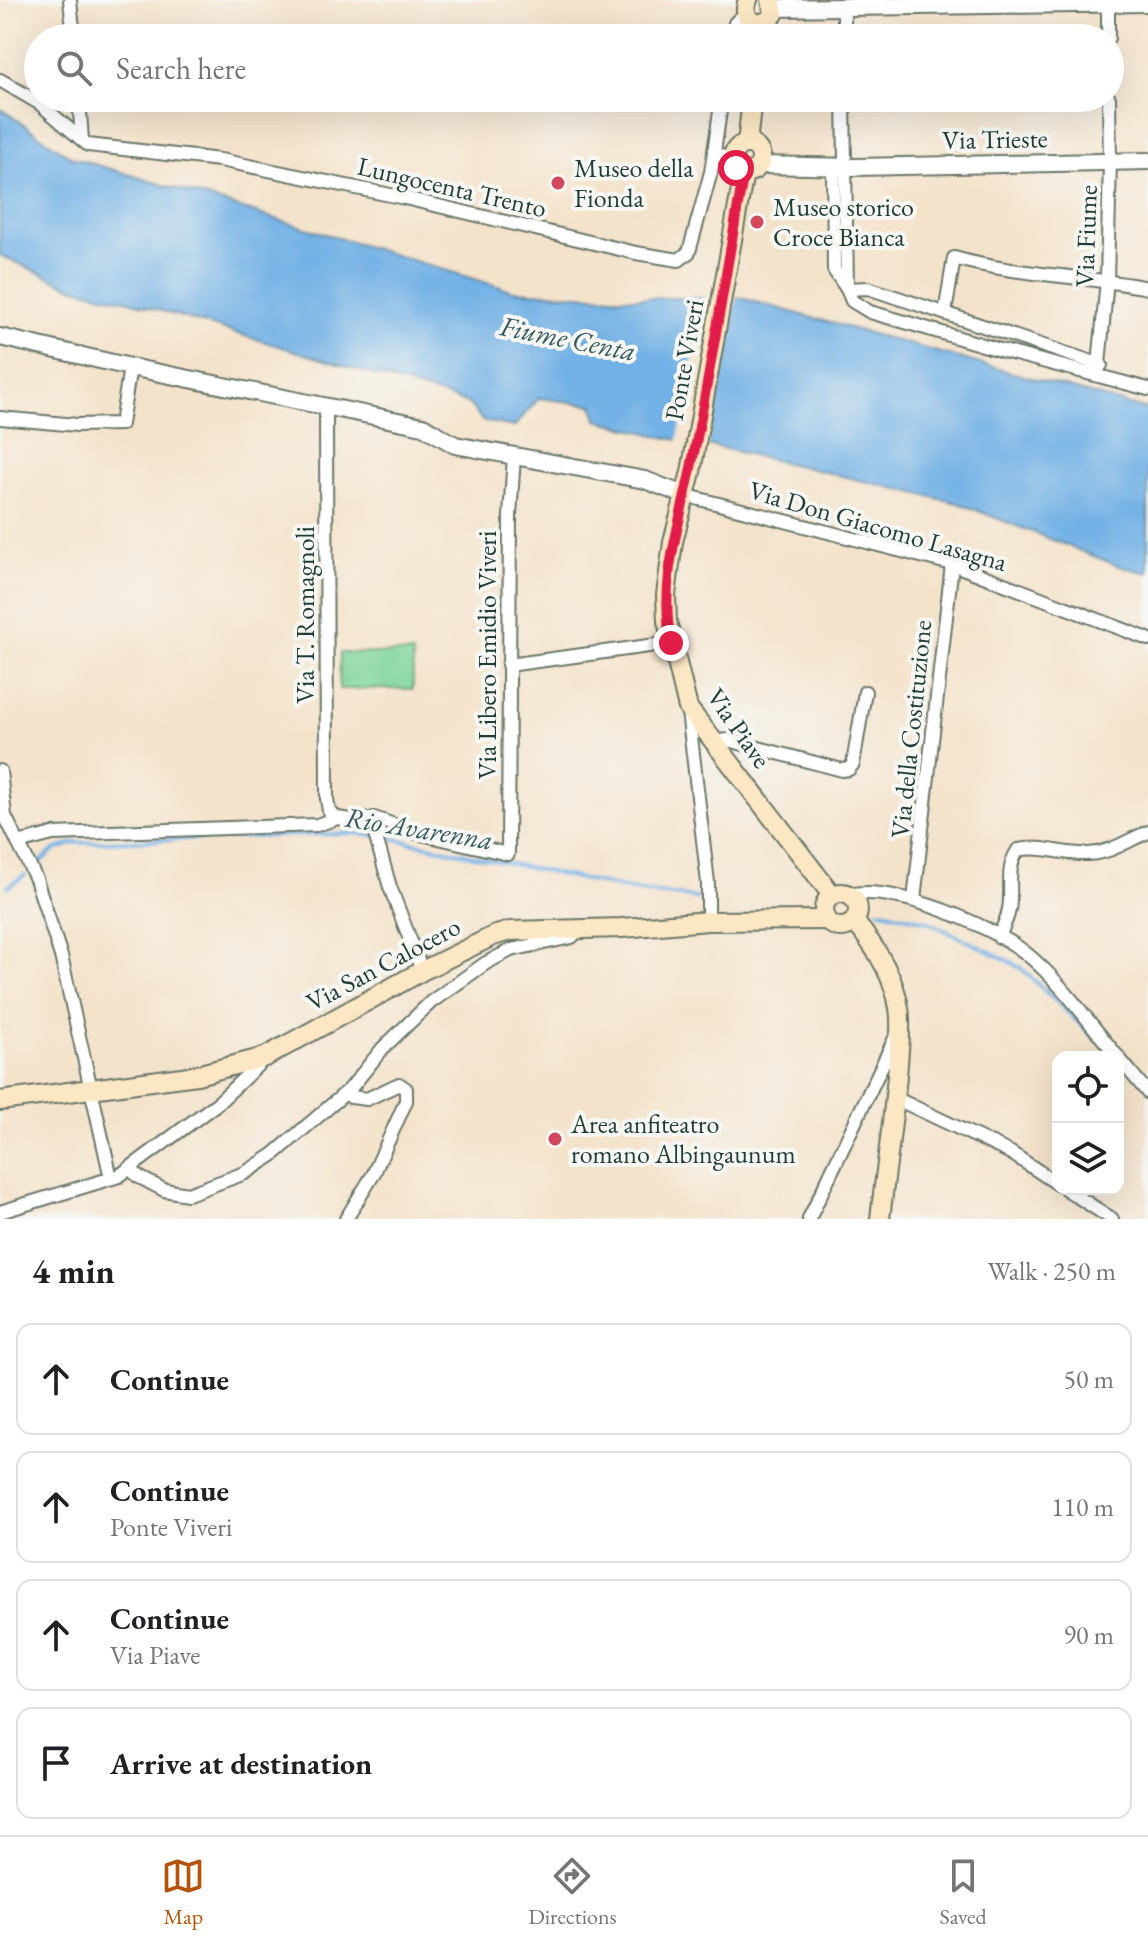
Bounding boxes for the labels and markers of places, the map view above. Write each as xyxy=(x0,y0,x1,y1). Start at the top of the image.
place label: Museo della Fionda xyxy=(574,151,694,215)
marker: Museo della Fionda xyxy=(549,174,567,192)
place label: Museo storico Croce Bianca xyxy=(773,190,914,254)
marker: Museo storico Croce Bianca xyxy=(748,213,766,231)
place label: Area anfiteatro romano Albingaunum xyxy=(570,1107,796,1171)
marker: Area anfiteatro romano Albingaunum xyxy=(546,1130,564,1148)

